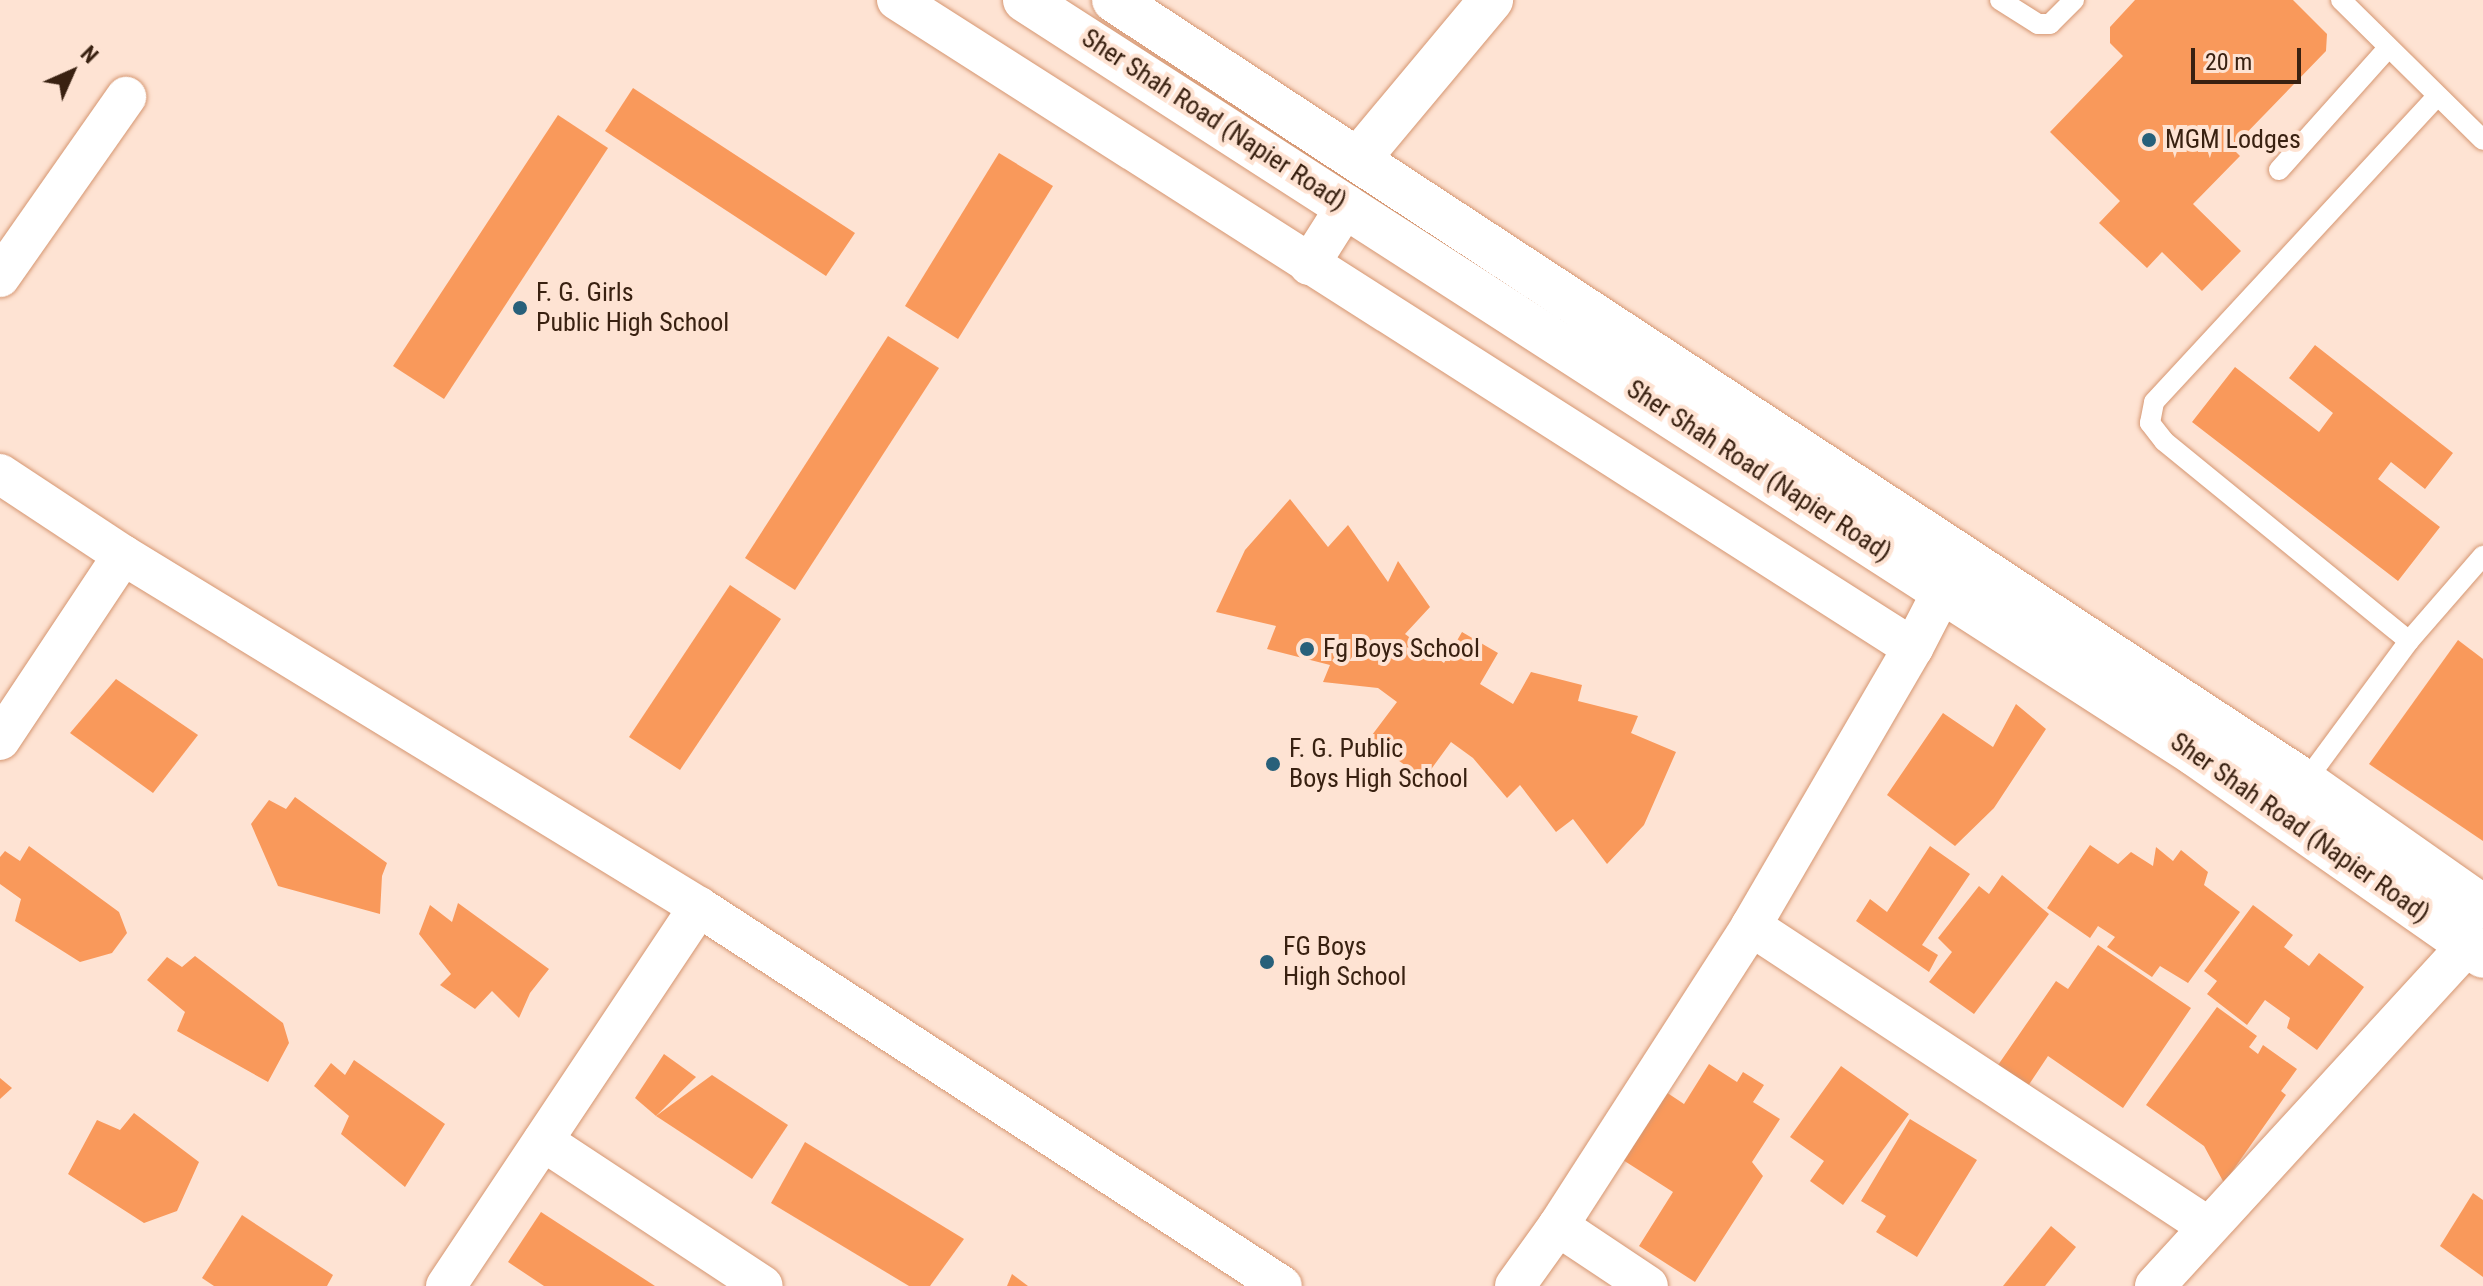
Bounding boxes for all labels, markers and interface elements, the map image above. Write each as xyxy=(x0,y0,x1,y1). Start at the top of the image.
street label: Sher Shah Road (Napier Road) xyxy=(1076,23,1352,217)
north arrow xyxy=(32,32,112,112)
scale bar xyxy=(2195,32,2305,82)
text: N xyxy=(76,41,103,68)
text: 20 m xyxy=(2205,48,2252,76)
place label: MGM Lodges xyxy=(2165,124,2301,156)
marker: MGM Lodges xyxy=(2140,131,2158,149)
place label: F. G. Girls Public High School xyxy=(536,277,729,338)
marker: F. G. Girls Public High School xyxy=(511,299,529,317)
street label: Sher Shah Road (Napier Road) xyxy=(1621,374,1897,568)
place label: Fg Boys School xyxy=(1323,633,1480,665)
marker: Fg Boys School xyxy=(1298,640,1316,658)
street label: Sher Shah Road (Napier Road) xyxy=(2164,726,2436,930)
place label: F. G. Public Boys High School xyxy=(1289,733,1468,794)
marker: F. G. Public Boys High School xyxy=(1264,755,1282,773)
place label: FG Boys High School xyxy=(1283,931,1407,992)
marker: FG Boys High School xyxy=(1258,953,1276,971)

